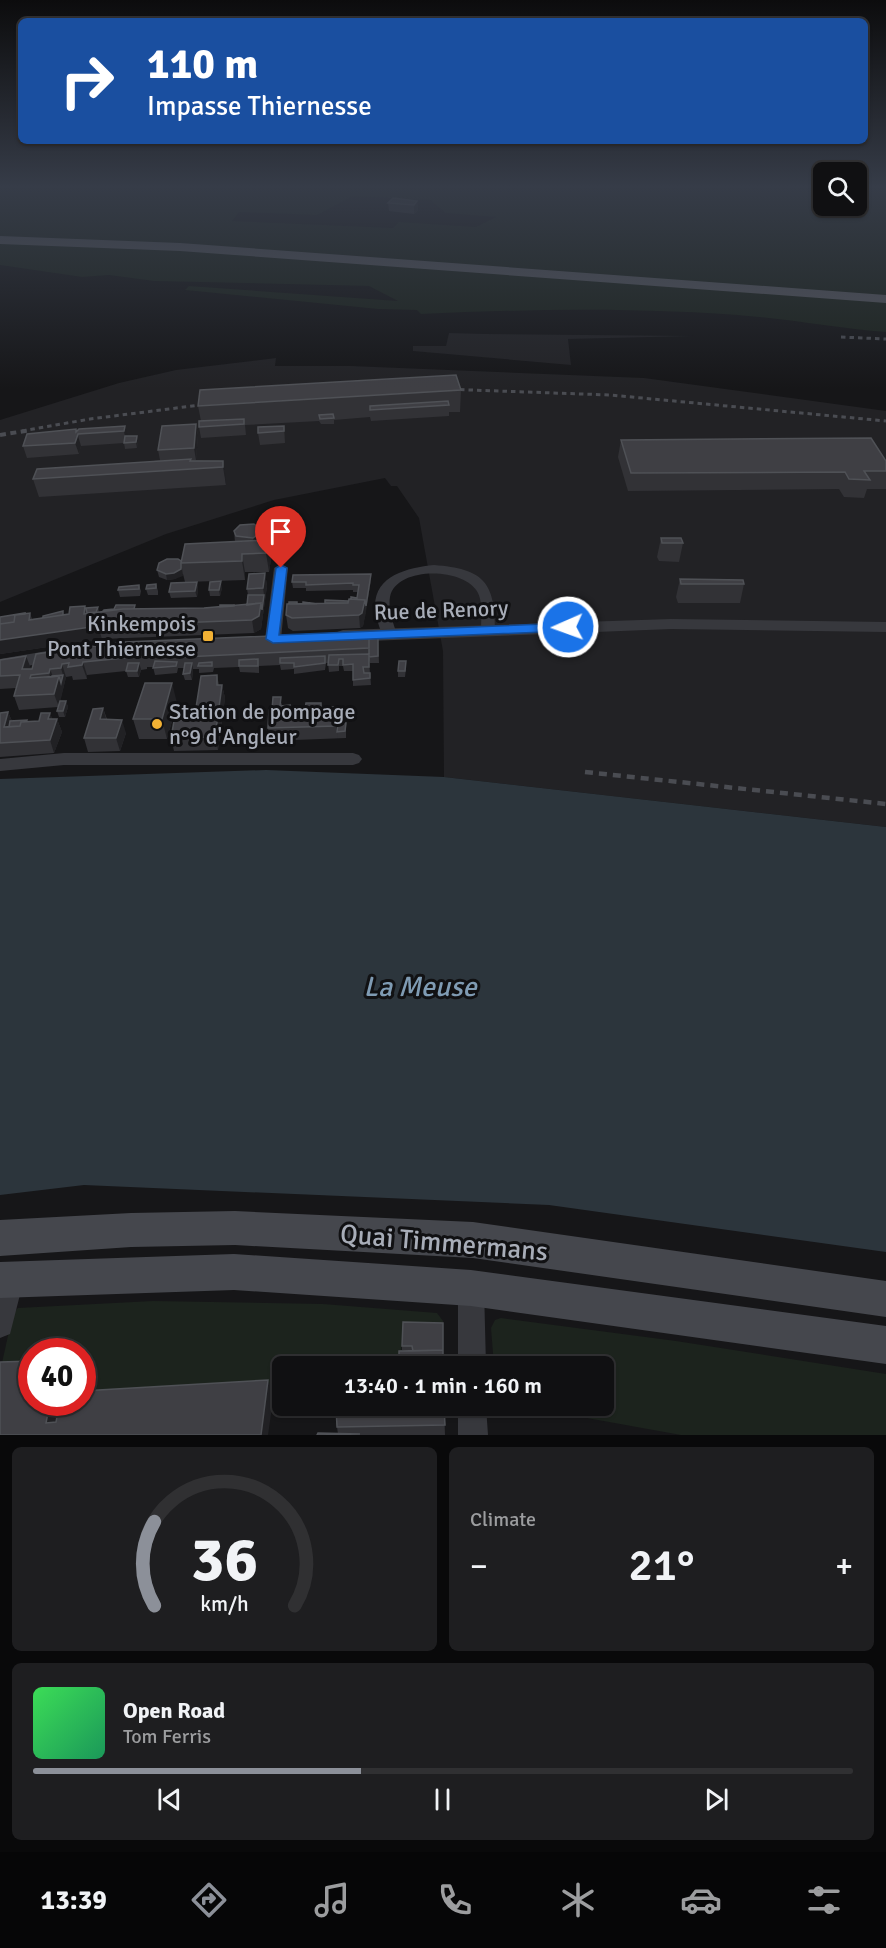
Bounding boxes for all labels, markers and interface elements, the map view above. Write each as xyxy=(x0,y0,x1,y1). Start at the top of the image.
text: 110 m xyxy=(147,39,258,90)
icon: right xyxy=(48,42,126,120)
text: Impasse Thiernesse xyxy=(147,90,372,123)
map controls xyxy=(813,162,867,216)
button: search xyxy=(813,162,867,216)
pin xyxy=(255,506,306,568)
icon: arrive xyxy=(264,515,297,548)
street label: Rue de Renory xyxy=(373,594,509,626)
position arrow xyxy=(536,595,600,659)
place label: Kinkempois Pont Thiernesse xyxy=(47,610,196,662)
marker: Kinkempois Pont Thiernesse xyxy=(201,629,215,643)
place label: Station de pompage n°9 d'Angleur xyxy=(169,698,355,750)
marker: Station de pompage n°9 d'Angleur xyxy=(150,717,164,731)
water label: La Meuse xyxy=(364,970,478,1004)
street label: Quai Timmermans xyxy=(339,1217,549,1269)
speed limit sign: 40 xyxy=(18,1338,96,1416)
text: 13:40 · 1 min · 160 m xyxy=(344,1372,542,1399)
text: Climate xyxy=(470,1507,536,1532)
text: 36 xyxy=(191,1521,258,1598)
text: 21° xyxy=(629,1538,694,1593)
text: − xyxy=(470,1546,488,1587)
text: + xyxy=(835,1546,853,1587)
text: km/h xyxy=(200,1591,249,1617)
text: Open Road xyxy=(123,1697,225,1724)
text: Tom Ferris xyxy=(123,1724,211,1749)
icon: previous xyxy=(153,1783,186,1816)
icon: pause xyxy=(426,1783,459,1816)
icon: next xyxy=(700,1783,733,1816)
icon: directions xyxy=(188,1879,230,1921)
icon: music xyxy=(311,1879,353,1921)
icon: phone xyxy=(434,1879,476,1921)
icon: climate xyxy=(557,1879,599,1921)
icon: car xyxy=(680,1879,722,1921)
icon: filters xyxy=(803,1879,845,1921)
text: 13:39 xyxy=(41,1884,107,1917)

